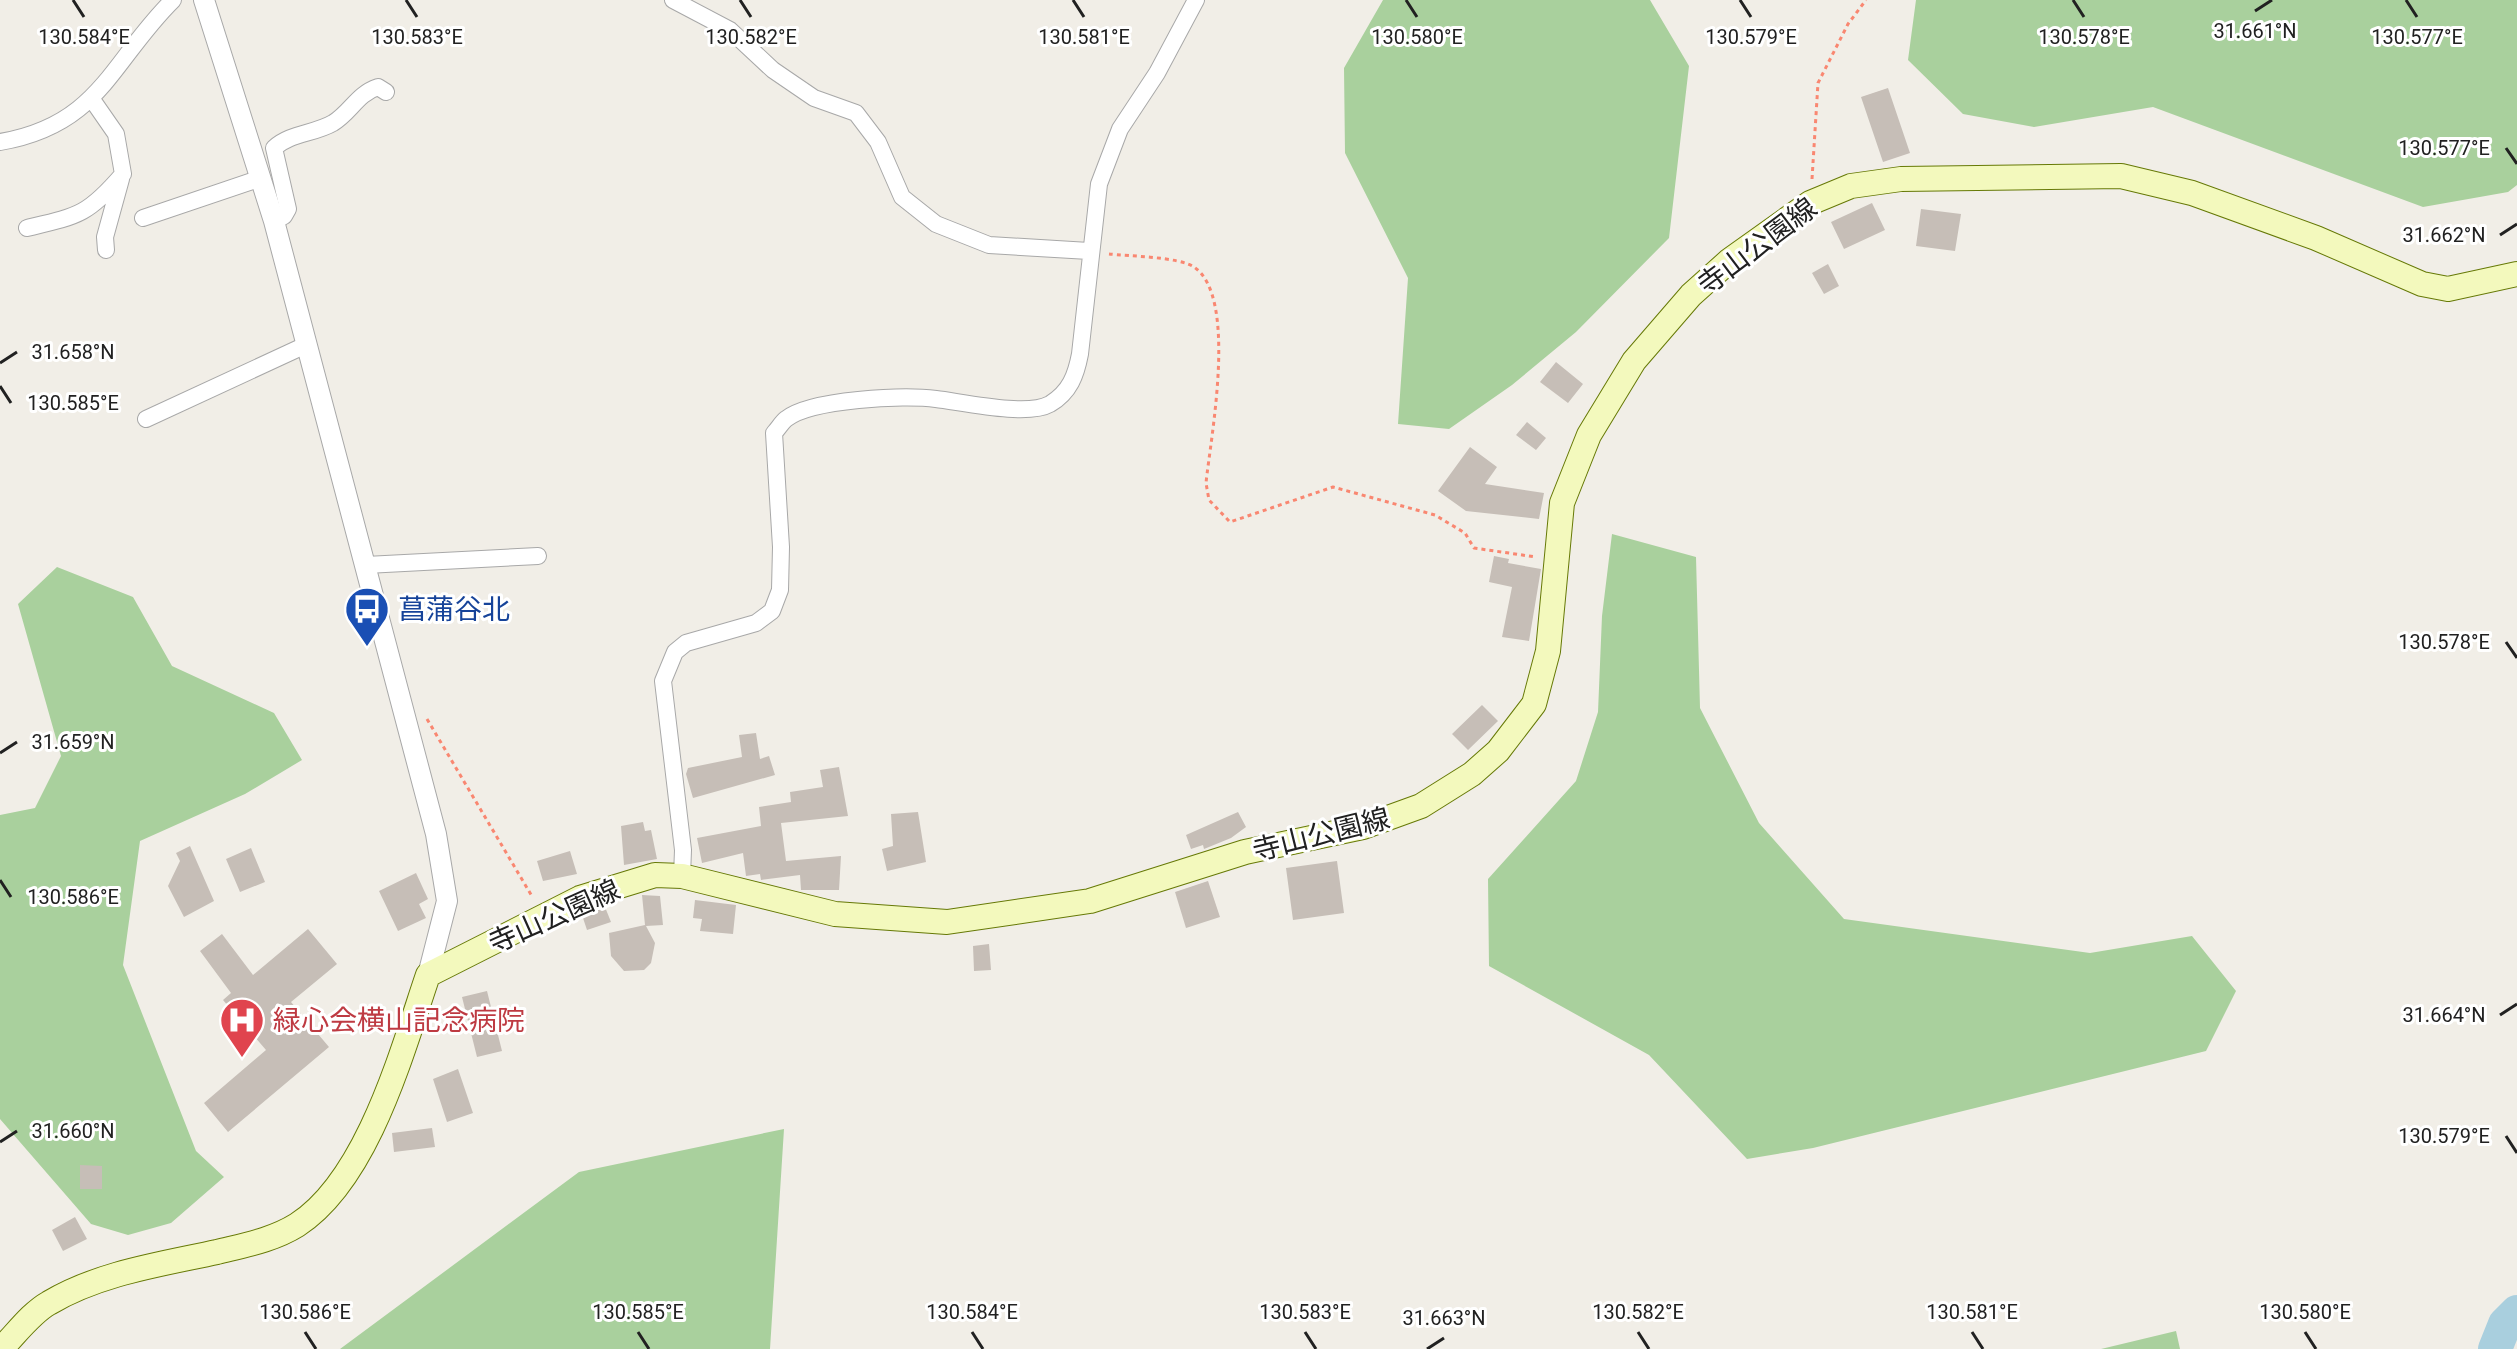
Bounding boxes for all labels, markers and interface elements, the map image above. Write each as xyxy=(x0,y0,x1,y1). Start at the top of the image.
text: 31.661°N xyxy=(2213,19,2297,43)
text: 130.584°E xyxy=(38,25,130,49)
text: 130.583°E xyxy=(371,25,463,49)
text: 130.582°E xyxy=(705,25,797,49)
text: 130.581°E xyxy=(1038,25,1130,49)
text: 130.580°E xyxy=(1371,25,1463,49)
text: 130.579°E xyxy=(1705,25,1797,49)
text: 130.578°E xyxy=(2038,25,2130,49)
text: 130.577°E xyxy=(2371,25,2463,49)
text: 130.577°E xyxy=(2398,136,2490,160)
street label: 寺山公園線 xyxy=(1691,191,1823,302)
text: 31.662°N xyxy=(2402,223,2486,247)
text: 31.658°N xyxy=(31,340,115,364)
text: 130.585°E xyxy=(27,391,119,415)
bus stop icon: 菖蒲谷北 xyxy=(343,585,391,648)
place label: 菖蒲谷北 xyxy=(398,593,510,626)
text: 130.578°E xyxy=(2398,630,2490,654)
text: 31.659°N xyxy=(31,730,115,754)
street label: 寺山公園線 xyxy=(1249,802,1393,867)
street label: 寺山公園線 xyxy=(484,873,625,960)
text: 130.586°E xyxy=(27,885,119,909)
hospital icon: 緑心会横山記念病院 xyxy=(218,996,266,1059)
text: 31.664°N xyxy=(2402,1003,2486,1027)
place label: 緑心会横山記念病院 xyxy=(273,1004,525,1037)
text: 31.660°N xyxy=(31,1119,115,1143)
text: 130.579°E xyxy=(2398,1124,2490,1148)
text: 130.586°E xyxy=(259,1300,351,1324)
text: 130.585°E xyxy=(592,1300,684,1324)
text: 130.584°E xyxy=(926,1300,1018,1324)
text: 130.583°E xyxy=(1259,1300,1351,1324)
text: 130.582°E xyxy=(1592,1300,1684,1324)
text: 130.581°E xyxy=(1926,1300,2018,1324)
text: 130.580°E xyxy=(2259,1300,2351,1324)
text: 31.663°N xyxy=(1402,1306,1486,1330)

